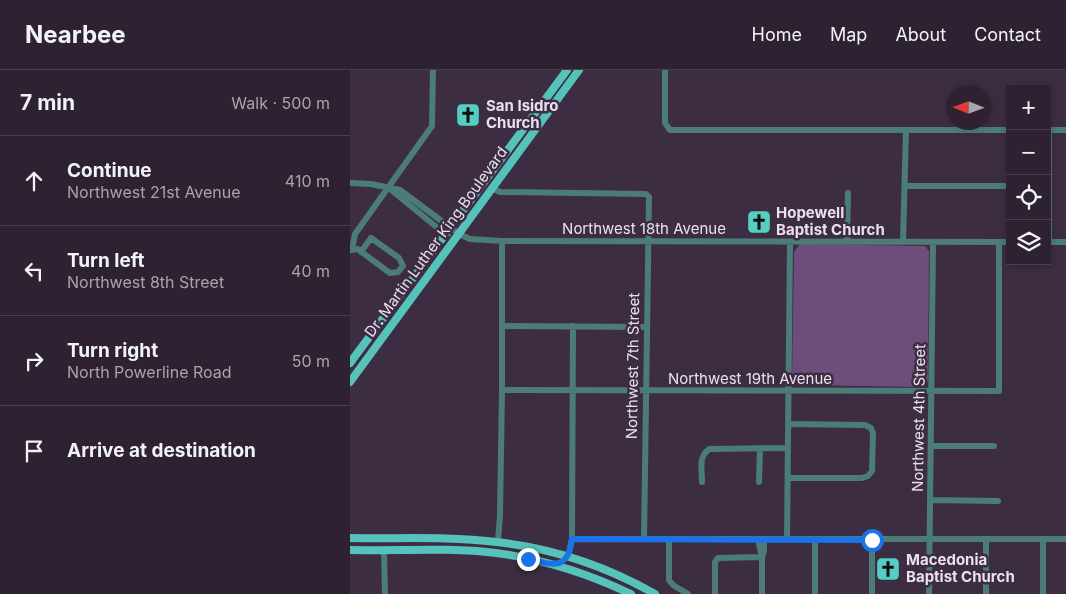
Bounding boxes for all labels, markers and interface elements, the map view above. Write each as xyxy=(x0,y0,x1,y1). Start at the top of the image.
text: Nearbee xyxy=(25,20,126,49)
text: Home xyxy=(752,24,802,45)
text: Map xyxy=(830,24,867,45)
text: About xyxy=(895,24,946,45)
text: Contact xyxy=(974,24,1041,45)
north arrow xyxy=(946,85,991,130)
map controls xyxy=(1006,85,1051,265)
button: + xyxy=(1006,85,1051,130)
text: 7 min xyxy=(20,90,75,115)
text: Walk · 500 m xyxy=(231,93,330,113)
place label: San Isidro Church xyxy=(486,96,559,132)
church icon: San Isidro Church xyxy=(455,102,481,128)
button: − xyxy=(1006,130,1051,175)
street label: Dr. Martin Luther King Boulevard xyxy=(360,143,511,341)
text: Continue xyxy=(67,159,152,182)
icon: ahead xyxy=(20,167,48,195)
text: 410 m xyxy=(285,171,330,191)
button: locate xyxy=(1006,175,1051,220)
text: Northwest 21st Avenue xyxy=(67,182,241,202)
place label: Hopewell Baptist Church xyxy=(776,203,885,239)
church icon: Hopewell Baptist Church xyxy=(746,209,772,235)
street label: Northwest 18th Avenue xyxy=(562,219,726,238)
button: layers xyxy=(1006,220,1051,265)
text: Turn left xyxy=(67,249,145,272)
icon: left xyxy=(20,257,48,285)
text: 40 m xyxy=(291,261,330,281)
text: Northwest 8th Street xyxy=(67,272,224,292)
street label: Northwest 7th Street xyxy=(622,292,643,439)
text: Turn right xyxy=(67,339,158,362)
street label: Northwest 4th Street xyxy=(908,344,929,492)
icon: right xyxy=(20,347,48,375)
text: 50 m xyxy=(292,351,330,371)
text: North Powerline Road xyxy=(67,362,232,382)
street label: Northwest 19th Avenue xyxy=(668,369,832,388)
icon: arrive xyxy=(20,437,48,465)
text: Arrive at destination xyxy=(67,439,256,462)
route start xyxy=(861,529,884,552)
route end xyxy=(517,548,540,571)
place label: Macedonia Baptist Church xyxy=(906,550,1015,586)
church icon: Macedonia Baptist Church xyxy=(875,556,901,582)

